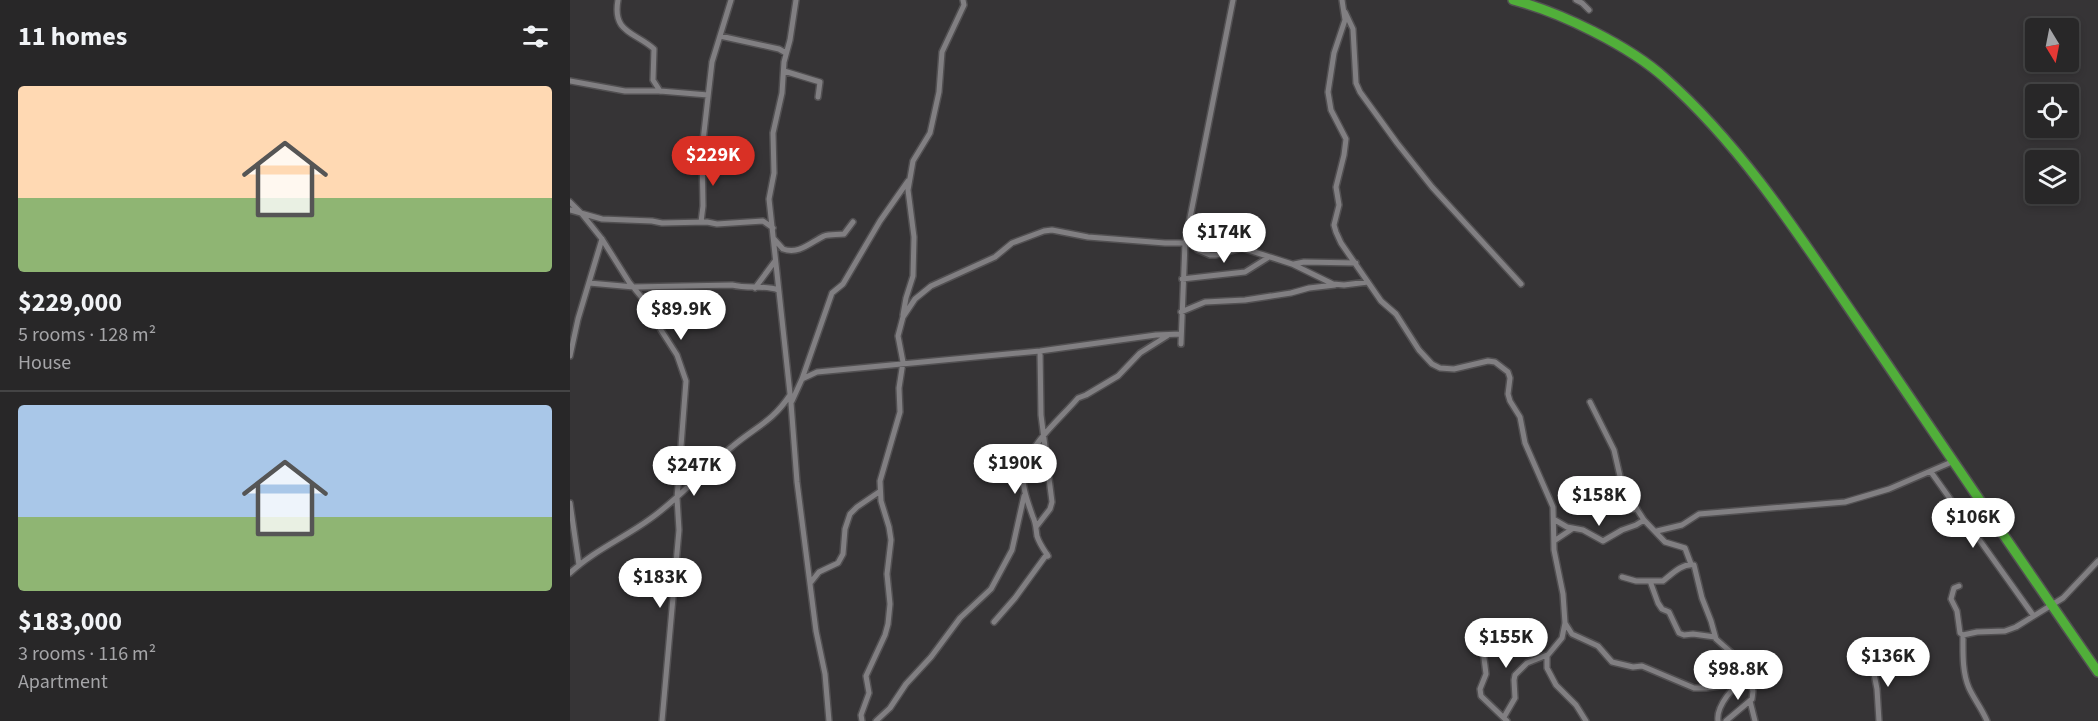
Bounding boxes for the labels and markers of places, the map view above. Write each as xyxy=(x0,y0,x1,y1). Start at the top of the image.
pin: $229K xyxy=(671,136,755,187)
pin: $174K xyxy=(1182,213,1266,264)
pin: $89.9K xyxy=(632,290,730,341)
pin: $190K xyxy=(973,444,1057,495)
pin: $247K xyxy=(652,446,736,497)
pin: $158K xyxy=(1557,476,1641,527)
pin: $106K xyxy=(1931,498,2015,549)
pin: $183K xyxy=(618,558,702,609)
pin: $155K xyxy=(1464,618,1548,669)
pin: $136K xyxy=(1846,637,1930,688)
pin: $98.8K xyxy=(1689,650,1787,701)

